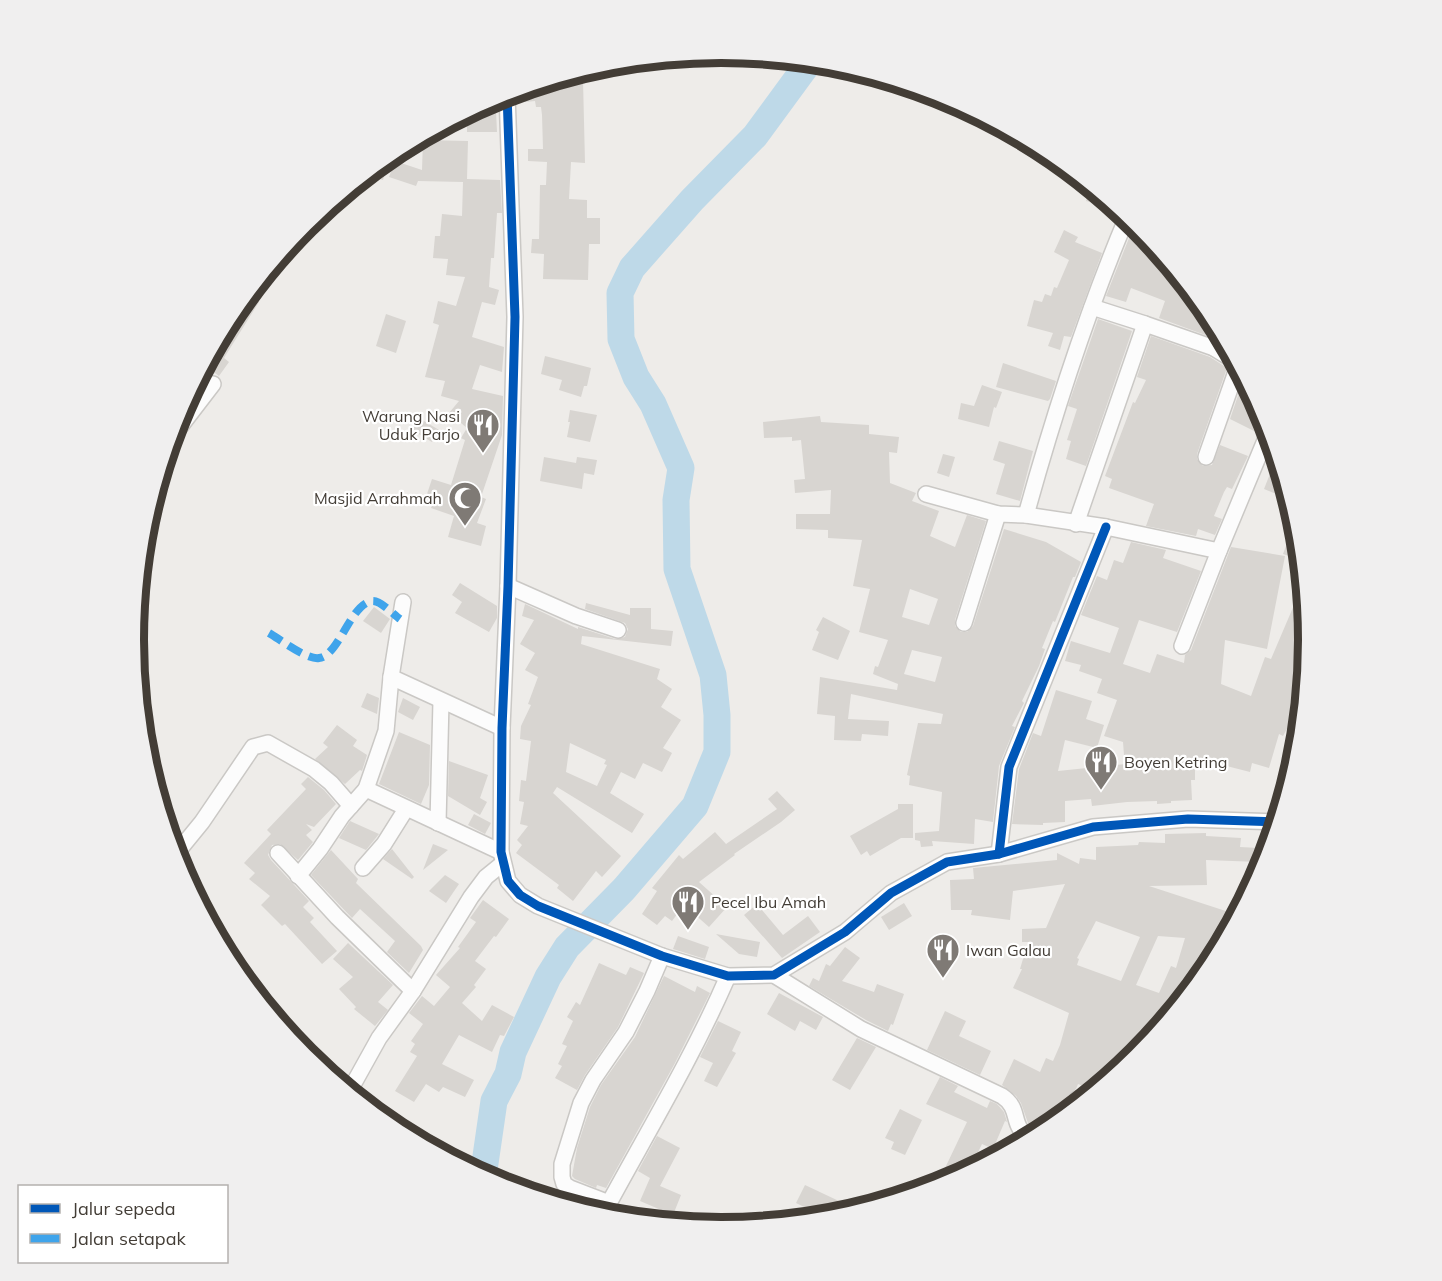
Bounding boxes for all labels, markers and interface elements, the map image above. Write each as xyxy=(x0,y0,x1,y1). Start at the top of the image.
place label: Warung Nasi Uduk Parjo xyxy=(362,406,460,444)
restaurant icon: Warung Nasi Uduk Parjo xyxy=(465,407,501,454)
mosque icon: Masjid Arrahmah xyxy=(447,480,483,527)
place label: Masjid Arrahmah xyxy=(314,488,442,508)
restaurant icon: Boyen Ketring xyxy=(1083,744,1119,791)
place label: Boyen Ketring xyxy=(1124,752,1227,772)
restaurant icon: Pecel Ibu Amah xyxy=(670,884,706,931)
place label: Pecel Ibu Amah xyxy=(711,892,826,912)
restaurant icon: Iwan Galau xyxy=(925,932,961,979)
place label: Iwan Galau xyxy=(966,940,1051,960)
legend xyxy=(18,1185,228,1263)
text: Jalur sepeda xyxy=(72,1197,176,1220)
text: Jalan setapak xyxy=(72,1227,186,1250)

